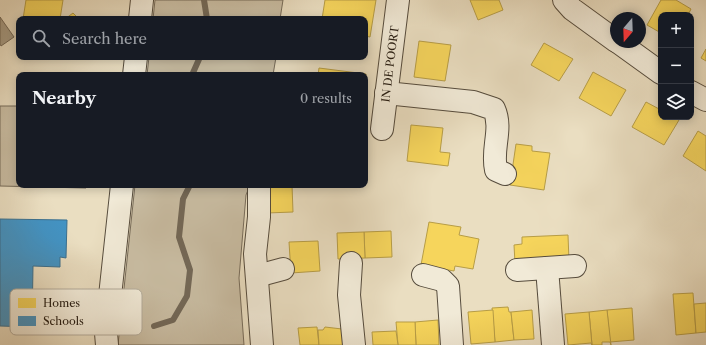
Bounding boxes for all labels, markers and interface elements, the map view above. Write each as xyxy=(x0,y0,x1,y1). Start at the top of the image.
north arrow xyxy=(610,12,646,48)
map controls xyxy=(658,12,694,120)
button: + xyxy=(658,12,694,48)
search box xyxy=(16,16,368,60)
street label: IN DE POORT xyxy=(378,24,402,103)
icon: search xyxy=(30,27,52,49)
text: Search here xyxy=(62,29,147,48)
button: − xyxy=(658,48,694,84)
button: layers xyxy=(658,84,694,120)
text: Nearby xyxy=(32,88,96,108)
text: 0 results xyxy=(300,90,352,106)
legend xyxy=(10,289,142,335)
text: Homes xyxy=(43,296,80,310)
text: Schools xyxy=(43,314,84,328)

